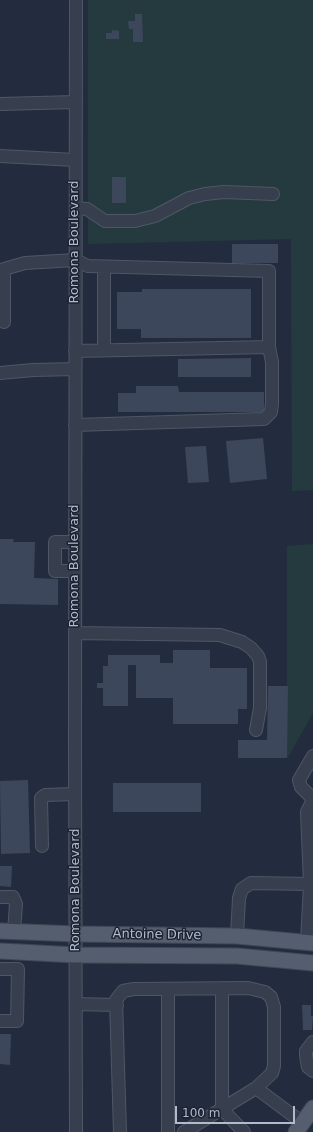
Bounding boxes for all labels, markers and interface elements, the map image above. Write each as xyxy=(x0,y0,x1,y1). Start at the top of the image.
street label: Romona Boulevard xyxy=(67,180,83,304)
street label: Romona Boulevard xyxy=(67,504,83,628)
street label: Romona Boulevard xyxy=(68,828,84,952)
street label: Antoine Drive xyxy=(112,926,202,944)
scale bar xyxy=(177,1098,297,1124)
text: 100 m xyxy=(182,1106,220,1120)

